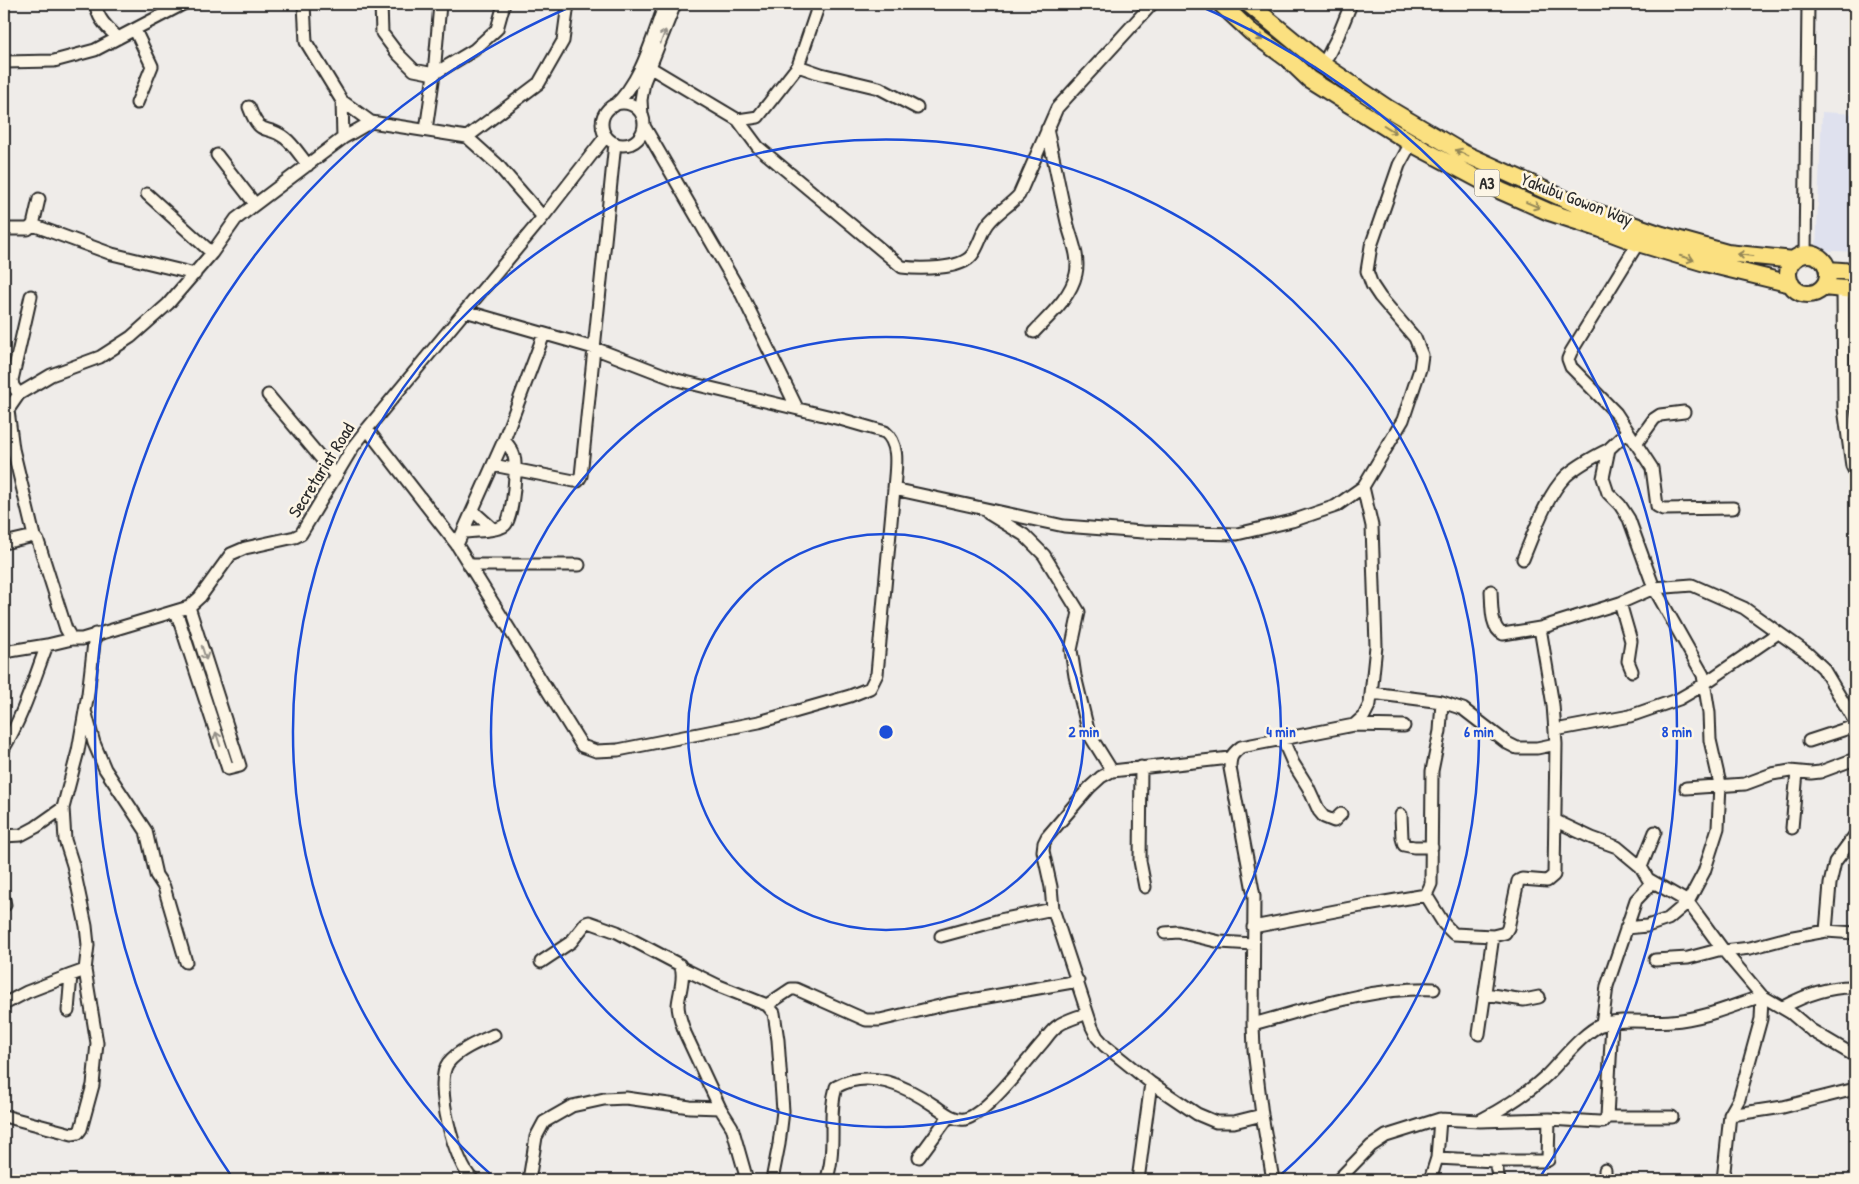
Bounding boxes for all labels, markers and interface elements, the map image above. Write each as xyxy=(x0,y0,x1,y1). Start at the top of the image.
one-way arrow xyxy=(659,29,668,45)
one-way arrow xyxy=(1250,31,1263,42)
one-way arrow xyxy=(1382,125,1396,135)
one-way arrow xyxy=(1455,147,1470,157)
street label: Yakubu Gowon Way xyxy=(1517,166,1637,232)
road number: A3 xyxy=(1474,170,1500,197)
one-way arrow xyxy=(1525,201,1541,210)
one-way arrow xyxy=(1738,250,1754,260)
one-way arrow xyxy=(1679,253,1695,263)
street label: Secretariat Road xyxy=(282,418,360,522)
one-way arrow xyxy=(200,645,209,661)
text: 2 min xyxy=(1069,721,1100,742)
text: 4 min xyxy=(1266,721,1296,742)
text: 6 min xyxy=(1464,721,1494,742)
text: 8 min xyxy=(1662,721,1692,742)
centre of rings xyxy=(877,723,895,741)
one-way arrow xyxy=(213,732,222,747)

